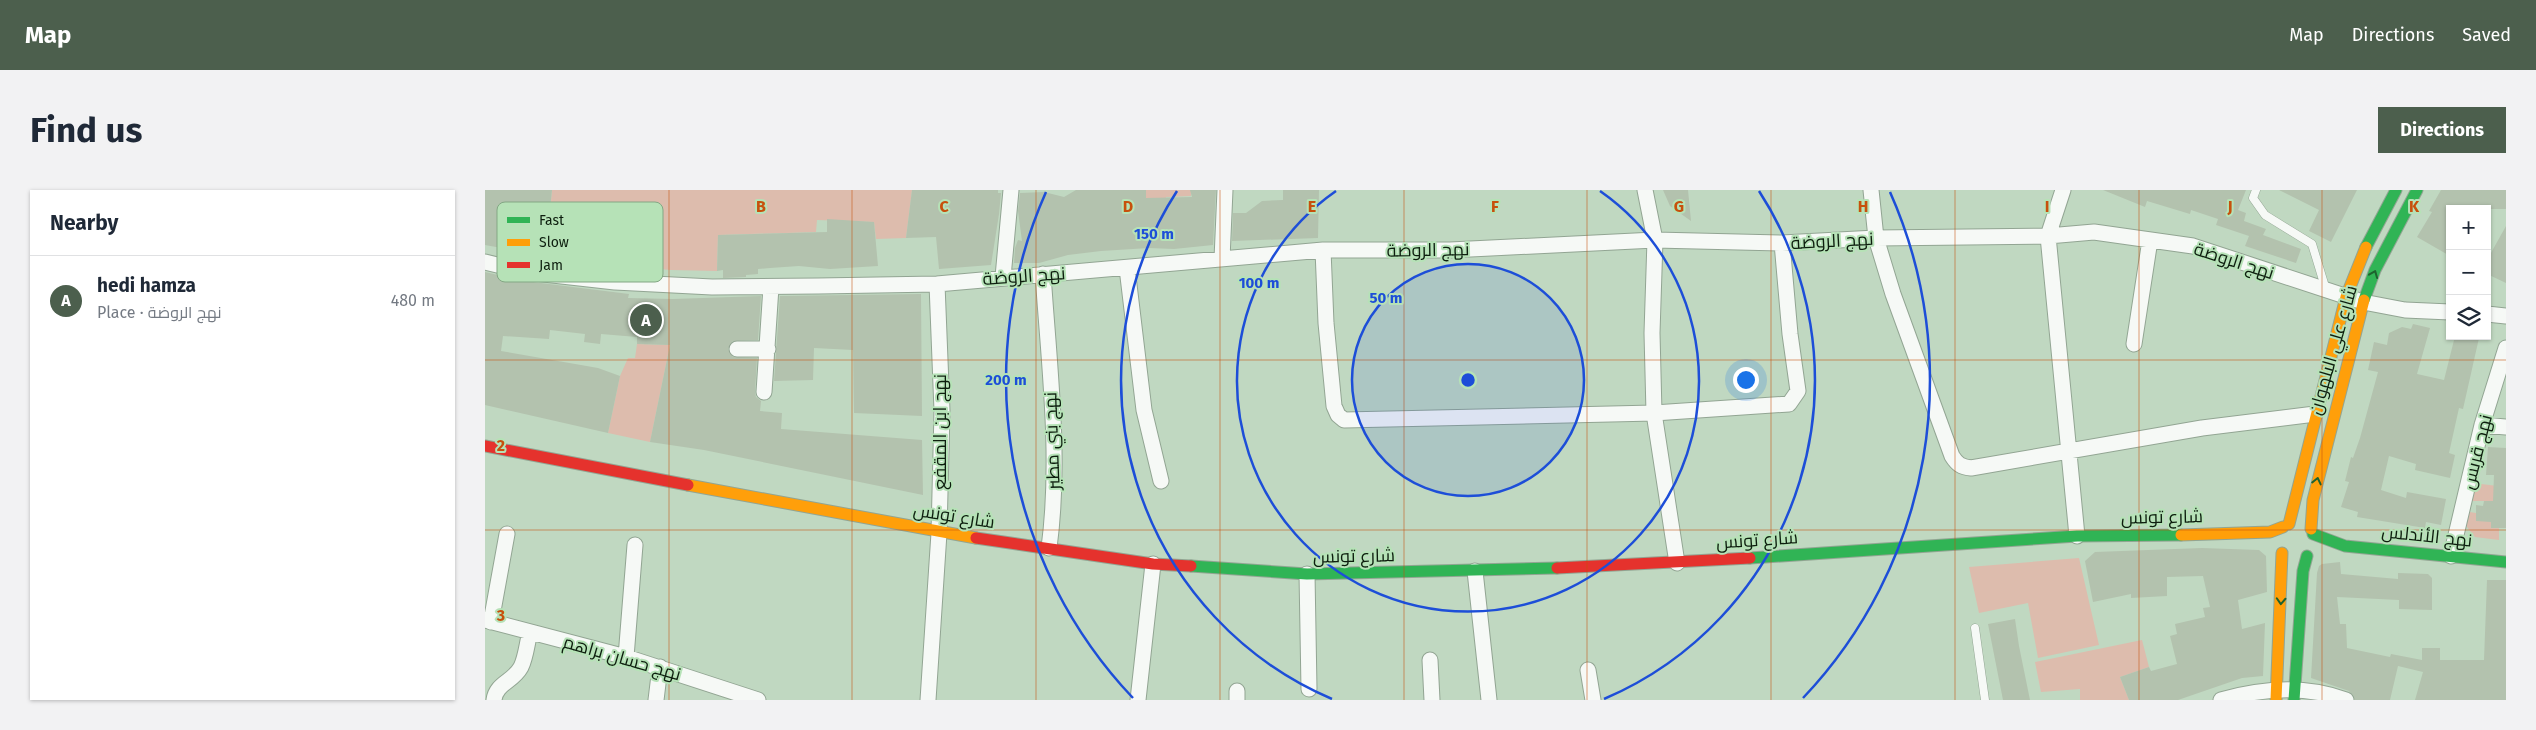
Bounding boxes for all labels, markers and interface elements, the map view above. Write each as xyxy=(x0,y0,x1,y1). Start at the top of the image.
text: Map xyxy=(25,21,71,49)
text: Map xyxy=(2289,24,2324,46)
text: Directions xyxy=(2352,24,2434,46)
text: Saved xyxy=(2462,24,2511,46)
button: Directions xyxy=(2378,107,2506,153)
text: Find us xyxy=(30,109,142,151)
text: B xyxy=(756,197,766,216)
text: C xyxy=(939,197,949,216)
text: D xyxy=(1123,197,1133,216)
text: E xyxy=(1308,197,1316,216)
text: F xyxy=(1491,197,1499,216)
text: G xyxy=(1674,197,1684,216)
text: H xyxy=(1858,197,1868,216)
text: I xyxy=(2045,197,2049,216)
text: J xyxy=(2226,197,2233,216)
text: K xyxy=(2409,197,2420,216)
legend xyxy=(497,202,663,282)
map controls xyxy=(2446,205,2491,340)
button: + xyxy=(2446,205,2491,250)
text: Nearby xyxy=(50,210,118,236)
text: Fast xyxy=(539,212,565,229)
text: 150 m xyxy=(1134,225,1174,243)
street label: نهج الروضة xyxy=(1790,228,1874,255)
text: Slow xyxy=(539,234,569,251)
street label: نهج الروضة xyxy=(1386,238,1470,263)
street label: نهج الروضة xyxy=(2191,238,2277,285)
button: − xyxy=(2446,250,2491,295)
text: Jam xyxy=(539,257,563,274)
street label: نهج الروضة xyxy=(982,262,1066,291)
one-way arrow xyxy=(2367,270,2378,279)
text: hedi hamza xyxy=(97,274,196,297)
text: 100 m xyxy=(1239,274,1279,292)
street label: شارع علي البلهوان xyxy=(2304,283,2365,418)
text: 50 m xyxy=(1369,289,1403,307)
text: A xyxy=(61,291,71,310)
text: 480 m xyxy=(391,291,435,310)
button: layers xyxy=(2446,295,2491,340)
pin: A xyxy=(630,301,662,339)
text: Place · نهج الروضة xyxy=(97,303,222,322)
your location xyxy=(1733,367,1759,393)
text: 200 m xyxy=(985,371,1027,389)
centre of rings xyxy=(1459,371,1477,389)
street label: نهج ابن المقفع xyxy=(929,374,952,490)
street label: نهج بني مطير xyxy=(1039,392,1068,491)
street label: نهج قربس xyxy=(2457,412,2498,492)
text: 2 xyxy=(497,436,505,455)
one-way arrow xyxy=(2311,477,2322,486)
street label: شارع تونس xyxy=(912,499,996,534)
street label: شارع تونس xyxy=(2121,505,2203,530)
street label: نهج الأندلس xyxy=(2380,520,2473,553)
street label: شارع تونس xyxy=(1715,526,1799,555)
street label: شارع تونس xyxy=(1313,544,1395,569)
one-way arrow xyxy=(2276,598,2286,606)
text: 3 xyxy=(496,606,505,625)
street label: نهج حسان براهم xyxy=(560,631,683,686)

